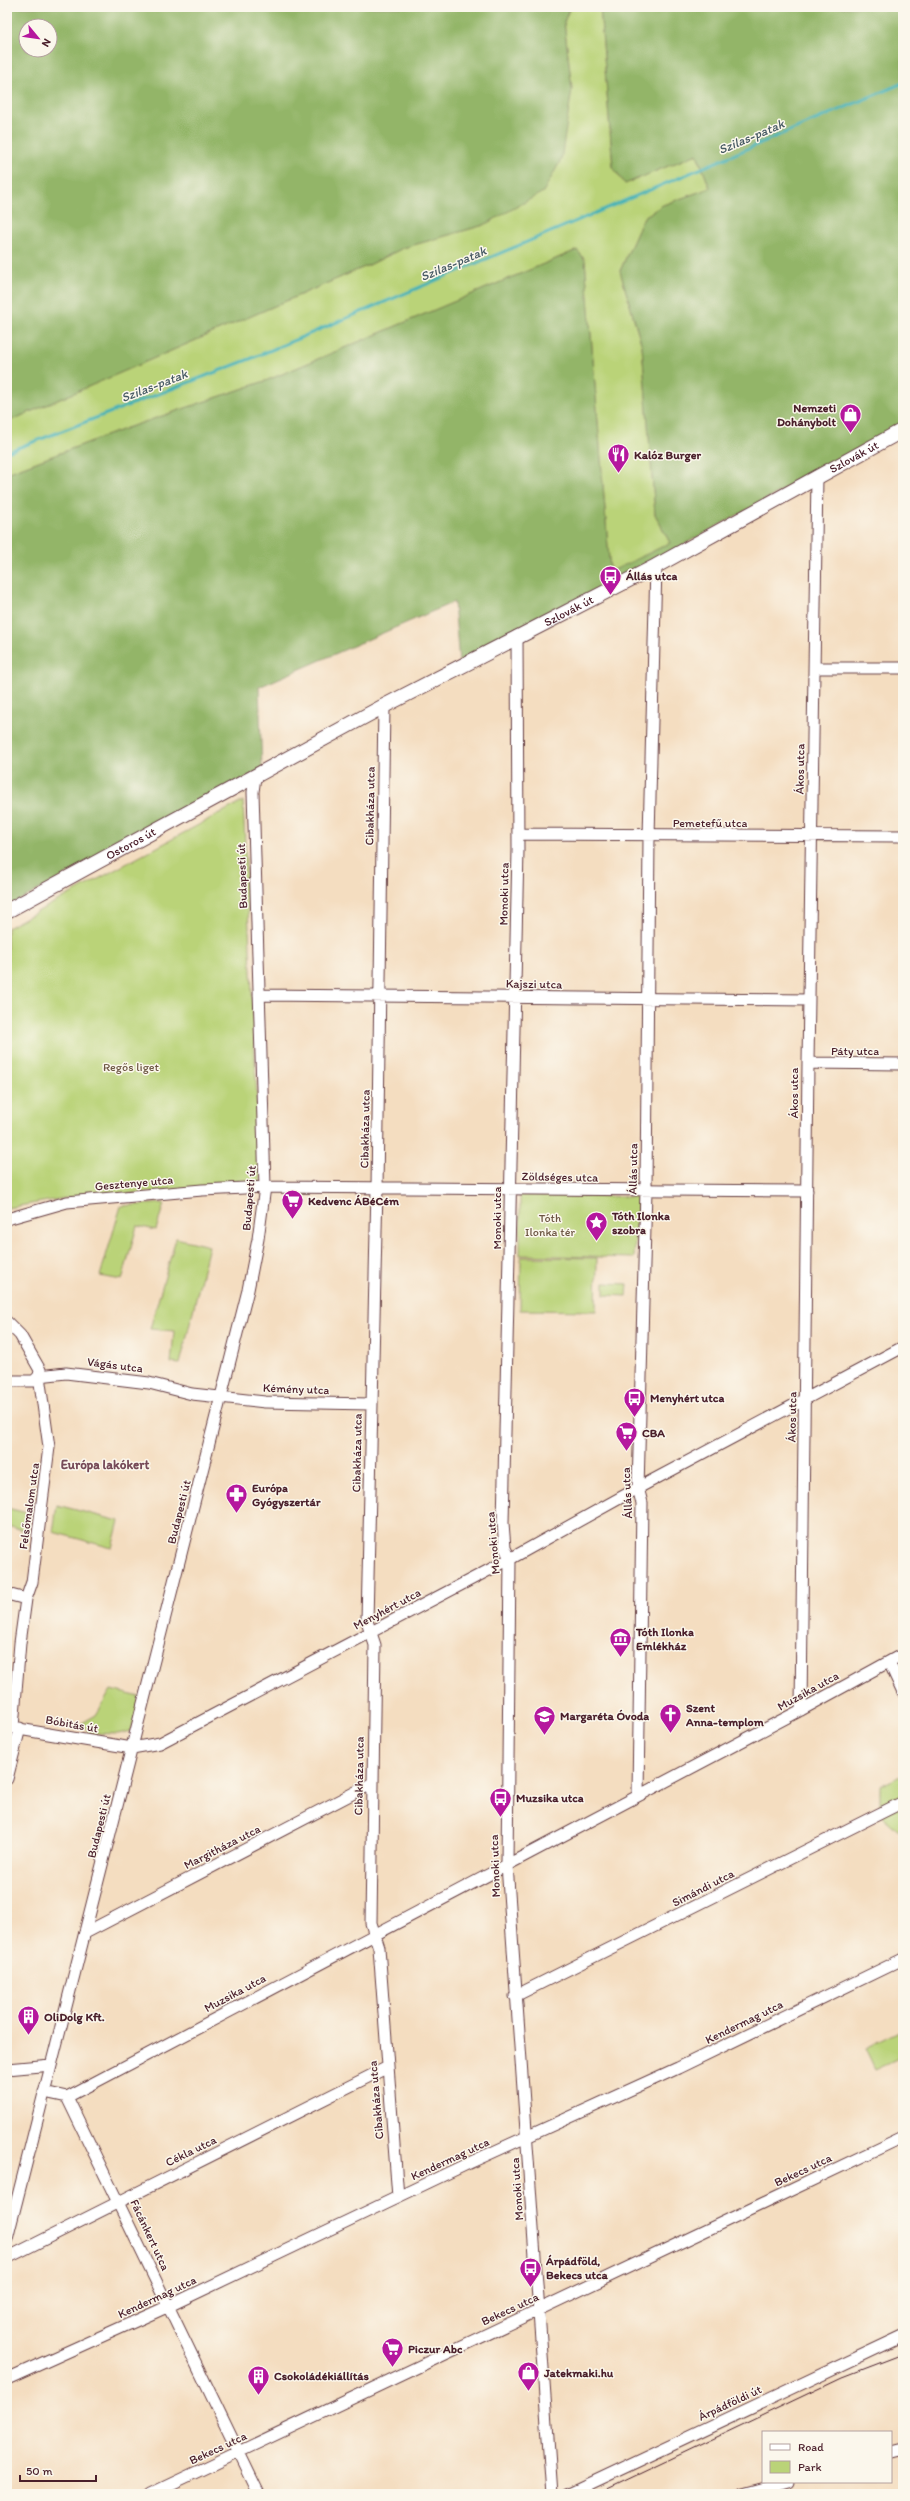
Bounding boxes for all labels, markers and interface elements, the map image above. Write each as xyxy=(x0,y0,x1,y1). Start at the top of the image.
north arrow xyxy=(18,18,58,58)
text: N xyxy=(39,36,54,49)
water label: Szilas-patak xyxy=(716,115,787,157)
water label: Szilas-patak xyxy=(418,242,489,284)
water label: Szilas-patak xyxy=(119,366,191,405)
place label: Nemzeti Dohánybolt xyxy=(777,401,836,430)
shop icon: Nemzeti Dohánybolt xyxy=(838,402,864,435)
street label: Szlovák út xyxy=(827,438,881,476)
restaurant icon: Kalóz Burger xyxy=(605,442,631,475)
place label: Kalóz Burger xyxy=(634,448,701,463)
bus stop icon: Állás utca xyxy=(598,563,624,596)
place label: Állás utca xyxy=(625,569,677,583)
street label: Szlovák út xyxy=(542,592,596,629)
street label: Ákos utca xyxy=(793,743,807,795)
street label: Cibakháza utca xyxy=(362,766,378,846)
street label: Pemetefű utca xyxy=(673,816,747,830)
street label: Ostoros út xyxy=(103,824,159,863)
street label: Budapesti út xyxy=(234,843,250,909)
street label: Monoki utca xyxy=(496,862,512,926)
street label: Kajszi utca xyxy=(506,977,563,992)
street label: Páty utca xyxy=(831,1044,879,1058)
park label: Regős liget xyxy=(103,1060,160,1074)
street label: Ákos utca xyxy=(787,1067,801,1118)
street label: Cibakháza utca xyxy=(357,1089,373,1169)
street label: Állás utca xyxy=(626,1143,640,1195)
street label: Budapesti út xyxy=(239,1164,259,1231)
street label: Zöldséges utca xyxy=(522,1169,599,1185)
street label: Gesztenye utca xyxy=(94,1173,174,1193)
street label: Monoki utca xyxy=(490,1186,504,1250)
supermarket icon: Kedvenc ÁBéCém xyxy=(279,1188,305,1221)
place label: Kedvenc ÁBéCém xyxy=(308,1194,400,1208)
place label: Tóth Ilonka szobra xyxy=(611,1209,670,1237)
place icon: Tóth Ilonka szobra xyxy=(584,1210,610,1243)
park label: Tóth Ilonka tér xyxy=(525,1211,575,1239)
street label: Vágás utca xyxy=(86,1355,144,1375)
street label: Kémény utca xyxy=(263,1381,330,1397)
bus stop icon: Menyhért utca xyxy=(621,1385,647,1418)
place label: Menyhért utca xyxy=(650,1391,724,1406)
street label: Ákos utca xyxy=(785,1391,799,1443)
street label: Cibakháza utca xyxy=(349,1413,365,1493)
supermarket icon: CBA xyxy=(614,1420,640,1453)
place label: CBA xyxy=(642,1426,665,1440)
district label: Európa lakókert xyxy=(61,1457,149,1473)
street label: Felsőmalom utca xyxy=(16,1462,42,1550)
street label: Állás utca xyxy=(619,1467,635,1519)
street label: Budapesti út xyxy=(164,1478,194,1545)
place label: Európa Gyógyszertár xyxy=(252,1481,321,1510)
pharmacy icon: Európa Gyógyszertár xyxy=(224,1482,250,1515)
street label: Monoki utca xyxy=(483,1511,503,1575)
street label: Menyhért utca xyxy=(351,1585,423,1633)
place label: Tóth Ilonka Emlékház xyxy=(635,1625,694,1653)
museum icon: Tóth Ilonka Emlékház xyxy=(607,1626,633,1659)
street label: Muzsika utca xyxy=(775,1668,841,1714)
place label: Szent Anna-templom xyxy=(685,1701,765,1730)
church icon: Szent Anna-templom xyxy=(657,1702,683,1735)
school or university icon: Margaréta Óvoda xyxy=(531,1703,557,1736)
place label: Margaréta Óvoda xyxy=(560,1709,649,1724)
street label: Bóbitás út xyxy=(45,1712,100,1736)
street label: Cibakháza utca xyxy=(351,1736,367,1816)
bus stop icon: Muzsika utca xyxy=(487,1785,513,1818)
place label: Muzsika utca xyxy=(516,1791,584,1805)
street label: Budapesti út xyxy=(84,1792,114,1859)
street label: Margitháza utca xyxy=(181,1822,263,1872)
street label: Monoki utca xyxy=(487,1834,503,1898)
street label: Simándi utca xyxy=(670,1866,737,1910)
street label: Muzsika utca xyxy=(202,1971,268,2015)
street label: Kendermag utca xyxy=(703,1997,785,2047)
building icon: OliDolg Kft. xyxy=(15,2004,41,2037)
place label: OliDolg Kft. xyxy=(44,2010,105,2025)
street label: Cibakháza utca xyxy=(366,2060,386,2140)
street label: Cékla utca xyxy=(163,2132,219,2169)
street label: Kendermag utca xyxy=(409,2135,491,2183)
street label: Bekecs utca xyxy=(772,2150,835,2189)
street label: Monoki utca xyxy=(508,2157,526,2221)
street label: Fácánkert utca xyxy=(127,2197,173,2274)
place label: Árpádföld, Bekecs utca xyxy=(545,2254,609,2282)
bus stop icon: Árpádföld, Bekecs utca xyxy=(517,2255,543,2288)
street label: Kendermag utca xyxy=(116,2273,198,2321)
street label: Bekecs utca xyxy=(479,2289,542,2328)
supermarket icon: Piczur Abc xyxy=(379,2336,405,2369)
place label: Piczur Abc xyxy=(408,2342,463,2356)
shop icon: Jatekmaki.hu xyxy=(516,2360,542,2393)
building icon: Csokoládékiállítás xyxy=(246,2363,272,2396)
place label: Jatekmaki.hu xyxy=(543,2366,614,2380)
place label: Csokoládékiállítás xyxy=(274,2369,369,2383)
street label: Árpádföldi út xyxy=(696,2382,764,2424)
street label: Bekecs utca xyxy=(187,2428,250,2467)
legend xyxy=(762,2431,892,2483)
text: Road xyxy=(798,2440,824,2454)
scale bar xyxy=(20,2457,96,2483)
text: Park xyxy=(798,2460,822,2474)
text: 50 m xyxy=(26,2464,52,2478)

